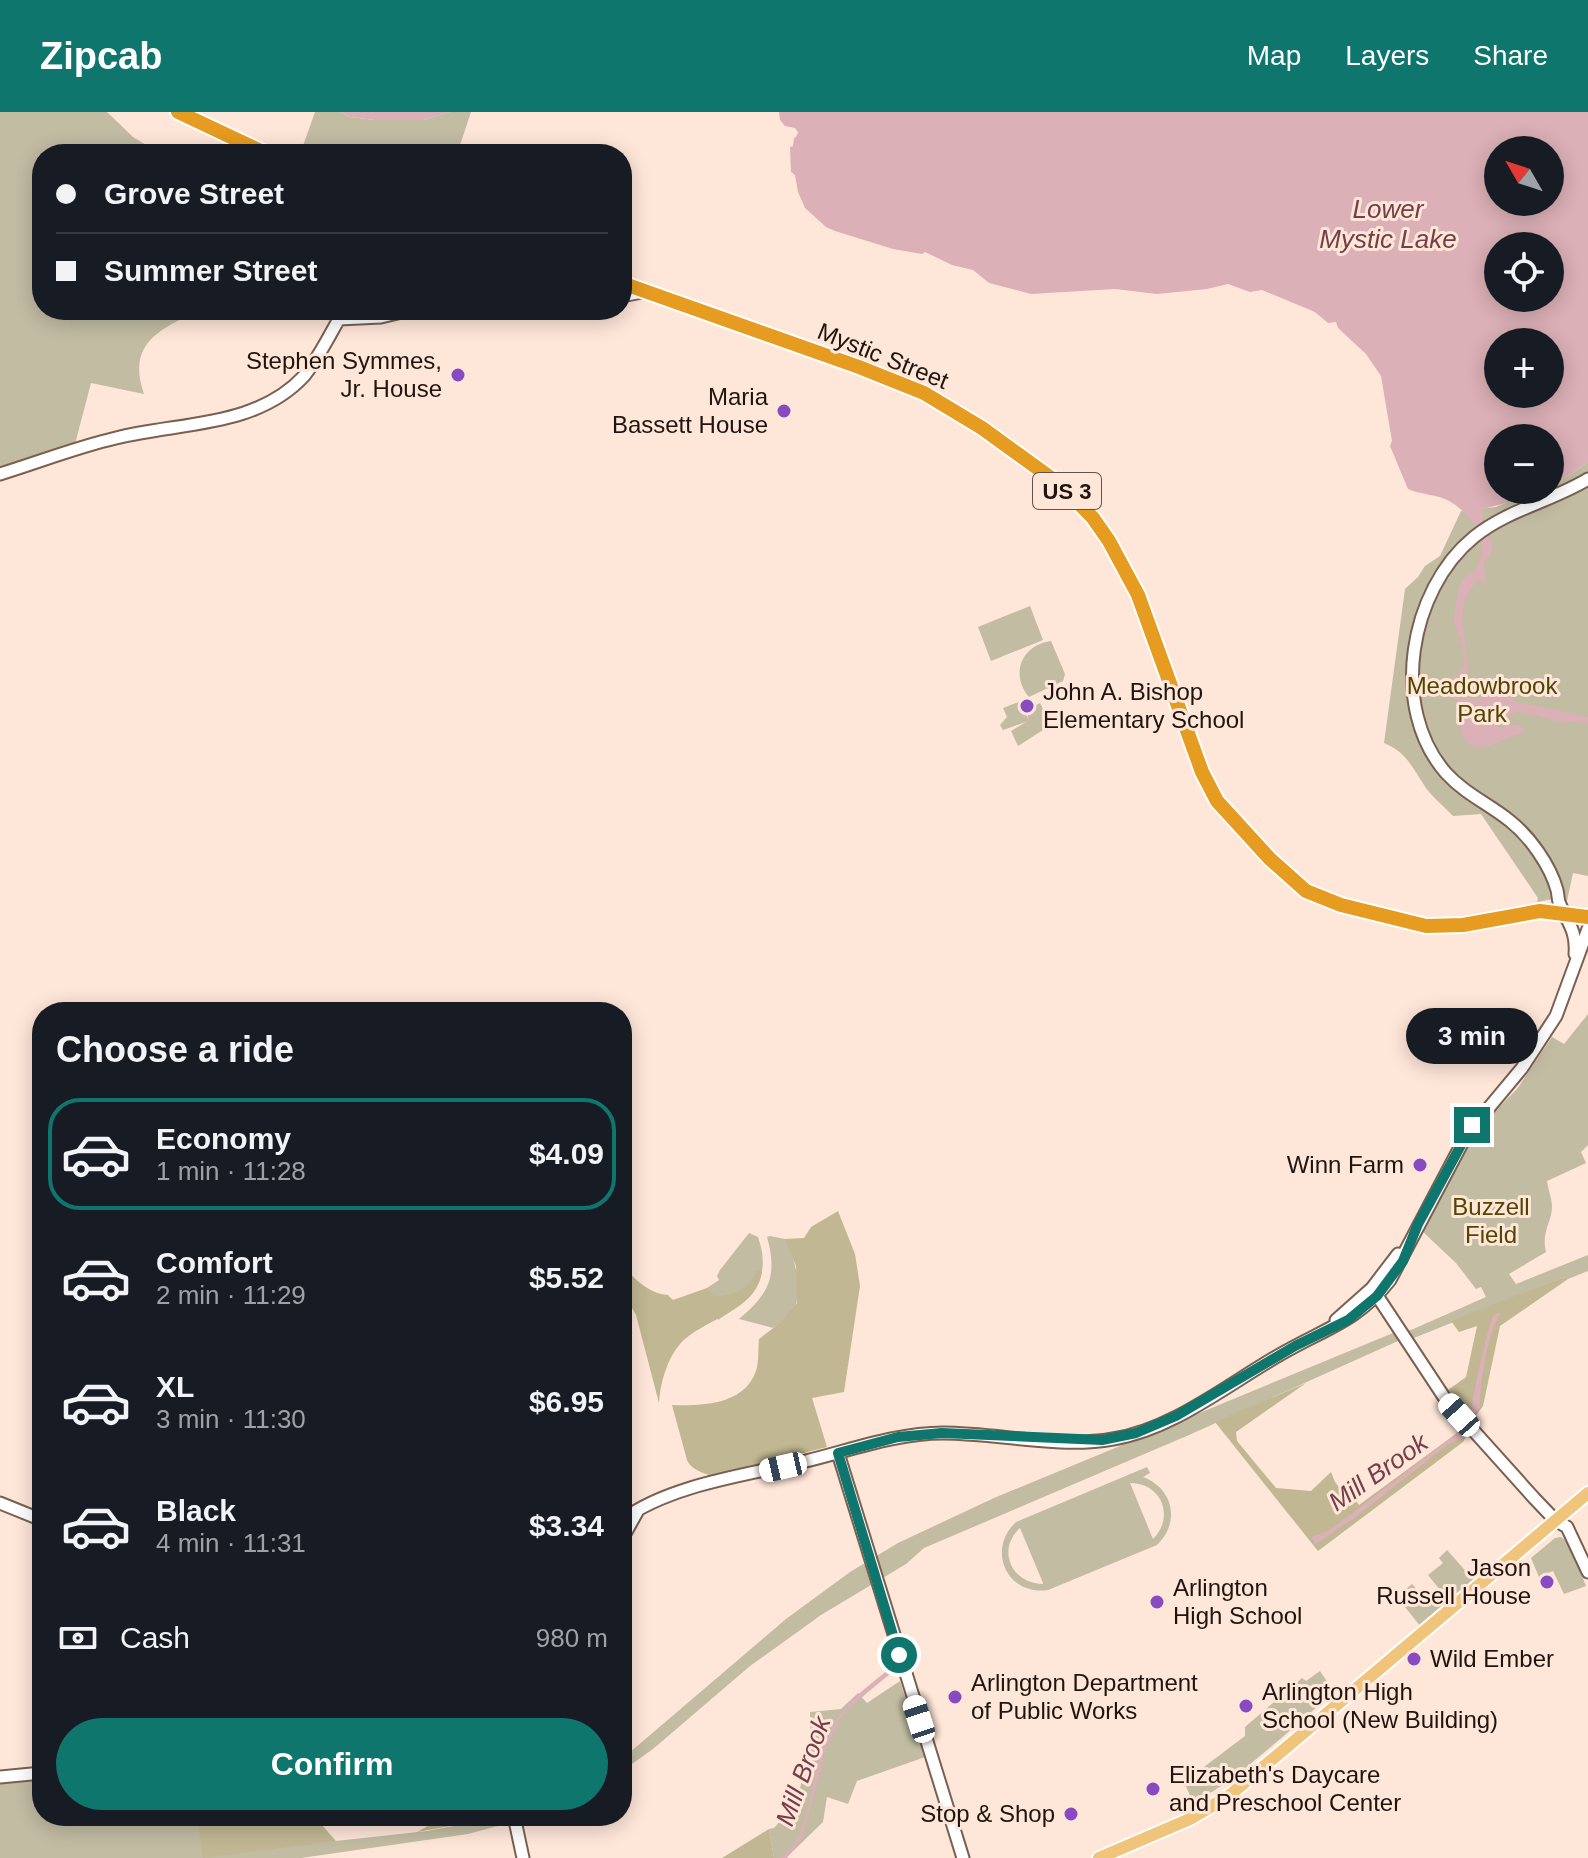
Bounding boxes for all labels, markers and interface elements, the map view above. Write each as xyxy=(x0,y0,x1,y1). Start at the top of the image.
text: Zipcab xyxy=(40,35,162,77)
text: Map xyxy=(1247,40,1301,71)
text: Layers xyxy=(1345,40,1429,71)
text: Share xyxy=(1473,40,1548,71)
north arrow xyxy=(1484,136,1564,216)
map controls xyxy=(1484,136,1564,504)
text: Grove Street xyxy=(104,177,284,210)
water label: Lower Mystic Lake xyxy=(1319,194,1457,254)
button: locate xyxy=(1484,232,1564,312)
text: Summer Street xyxy=(104,254,317,287)
street label: Mystic Street xyxy=(814,317,953,394)
button: + xyxy=(1484,328,1564,408)
place label: Stephen Symmes, Jr. House xyxy=(246,347,442,402)
marker: Stephen Symmes, Jr. House xyxy=(449,366,467,384)
place label: Maria Bassett House xyxy=(612,383,769,438)
marker: Maria Bassett House xyxy=(775,402,793,420)
button: − xyxy=(1484,424,1564,504)
road number: US 3 xyxy=(1033,473,1101,509)
park label: Meadowbrook Park xyxy=(1407,672,1558,727)
place label: John A. Bishop Elementary School xyxy=(1043,678,1244,733)
marker: John A. Bishop Elementary School xyxy=(1018,697,1036,715)
callout: 3 min xyxy=(1406,1009,1538,1065)
text: 3 min xyxy=(1438,1021,1506,1051)
text: Choose a ride xyxy=(56,1029,294,1070)
route end xyxy=(1454,1107,1490,1143)
icon: car xyxy=(60,1118,132,1190)
text: Economy xyxy=(156,1122,291,1155)
text: $4.09 xyxy=(529,1137,604,1170)
place label: Winn Farm xyxy=(1287,1151,1404,1178)
text: 1 min · 11:28 xyxy=(156,1156,306,1186)
marker: Winn Farm xyxy=(1411,1156,1429,1174)
park label: Buzzell Field xyxy=(1452,1193,1530,1248)
icon: car xyxy=(60,1242,132,1314)
text: Comfort xyxy=(156,1246,273,1279)
text: $5.52 xyxy=(529,1261,604,1294)
text: 2 min · 11:29 xyxy=(156,1280,306,1310)
icon: car xyxy=(60,1366,132,1438)
text: XL xyxy=(156,1370,194,1403)
text: $6.95 xyxy=(529,1385,604,1418)
car xyxy=(1434,1389,1484,1441)
text: 3 min · 11:30 xyxy=(156,1404,306,1434)
water label: Mill Brook xyxy=(1323,1426,1435,1517)
car xyxy=(757,1450,809,1484)
icon: car xyxy=(60,1490,132,1562)
text: Black xyxy=(156,1494,236,1527)
text: $3.34 xyxy=(529,1509,604,1542)
text: 4 min · 11:31 xyxy=(156,1528,306,1558)
place label: Jason Russell House xyxy=(1376,1554,1531,1609)
marker: Jason Russell House xyxy=(1538,1573,1556,1591)
place label: Arlington High School xyxy=(1173,1574,1302,1629)
marker: Arlington High School xyxy=(1148,1593,1166,1611)
icon: cash xyxy=(56,1616,100,1660)
text: Cash xyxy=(120,1621,190,1654)
text: 980 m xyxy=(536,1623,608,1653)
route start xyxy=(881,1637,917,1673)
place label: Wild Ember xyxy=(1430,1645,1554,1672)
marker: Wild Ember xyxy=(1405,1650,1423,1668)
place label: Arlington Department of Public Works xyxy=(971,1669,1198,1724)
place label: Arlington High School (New Building) xyxy=(1262,1678,1498,1733)
marker: Arlington Department of Public Works xyxy=(946,1688,964,1706)
car xyxy=(900,1692,938,1746)
marker: Arlington High School (New Building) xyxy=(1237,1697,1255,1715)
water label: Mill Brook xyxy=(769,1710,837,1830)
button: Confirm xyxy=(56,1718,608,1810)
place label: Elizabeth's Daycare and Preschool Center xyxy=(1169,1761,1401,1816)
marker: Elizabeth's Daycare and Preschool Center xyxy=(1144,1780,1162,1798)
place label: Stop & Shop xyxy=(920,1800,1055,1827)
marker: Stop & Shop xyxy=(1062,1805,1080,1823)

